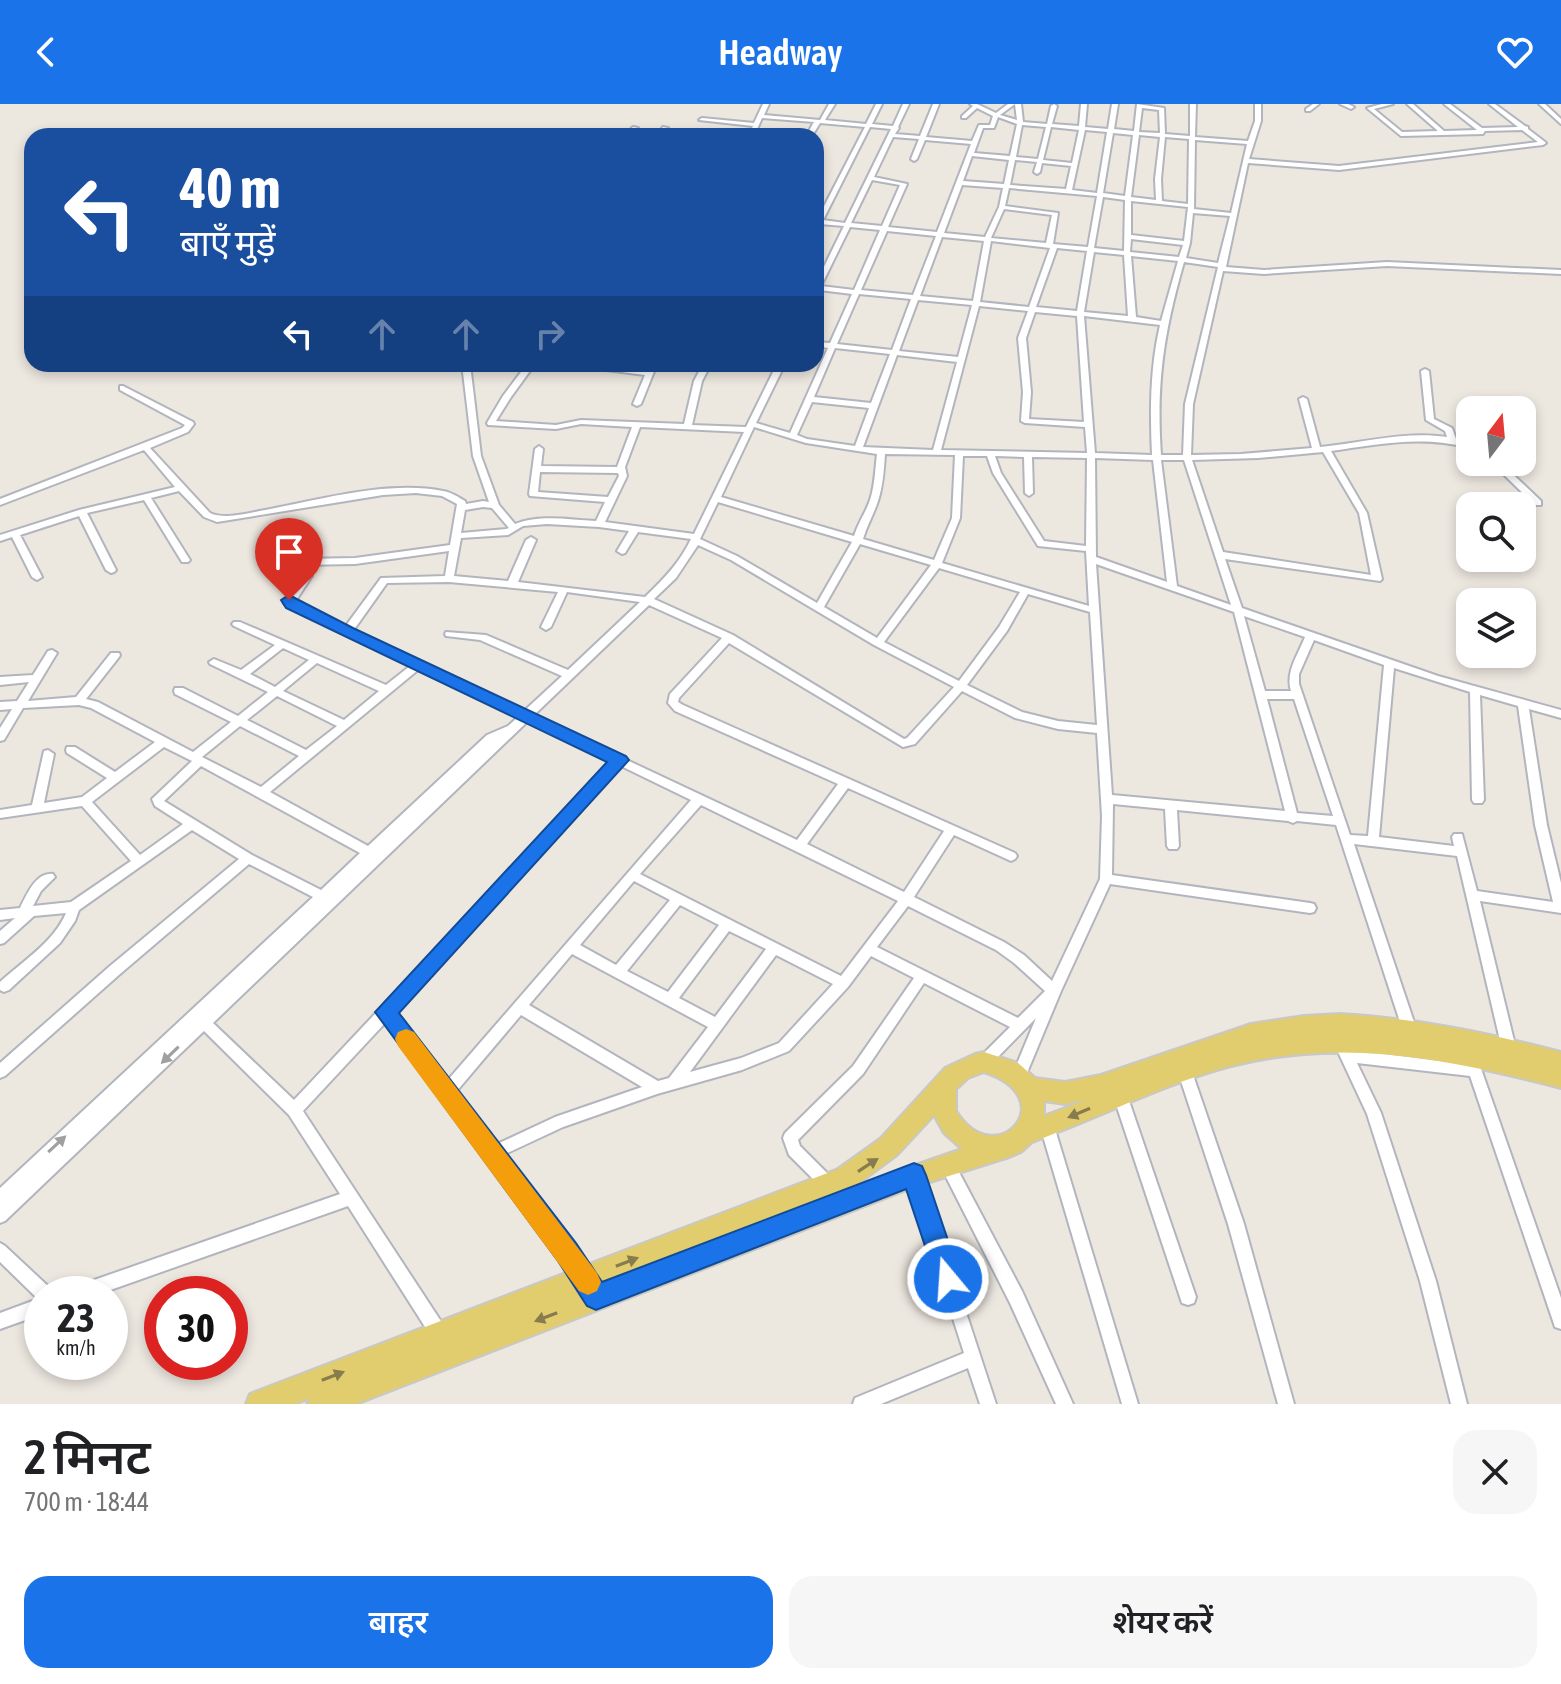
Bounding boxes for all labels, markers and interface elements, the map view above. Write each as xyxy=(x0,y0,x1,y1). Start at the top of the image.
icon: back xyxy=(24,30,68,74)
icon: heart xyxy=(1493,30,1537,74)
text: Headway xyxy=(719,31,842,73)
text: 40 m xyxy=(180,156,281,220)
icon: left xyxy=(48,160,152,264)
text: बाएँ मुड़ें xyxy=(180,222,276,264)
icon: left xyxy=(276,312,320,356)
icon: ahead xyxy=(360,312,404,356)
icon: ahead xyxy=(444,312,488,356)
icon: right xyxy=(528,312,572,356)
north arrow xyxy=(1456,396,1536,476)
map controls xyxy=(1456,396,1536,668)
button: search xyxy=(1456,492,1536,572)
pin xyxy=(255,518,323,600)
icon: arrive xyxy=(267,530,311,574)
button: layers xyxy=(1456,588,1536,668)
one-way arrow xyxy=(161,1046,180,1064)
one-way arrow xyxy=(1067,1106,1090,1119)
one-way arrow xyxy=(47,1136,66,1154)
one-way arrow xyxy=(857,1158,879,1172)
position arrow xyxy=(906,1237,990,1321)
one-way arrow xyxy=(615,1255,639,1268)
speed limit sign: 30 xyxy=(144,1276,248,1380)
text: 23 xyxy=(57,1295,95,1340)
one-way arrow xyxy=(534,1311,558,1324)
text: km/h xyxy=(56,1336,96,1359)
one-way arrow xyxy=(321,1369,345,1382)
text: 2 मिनट xyxy=(24,1429,151,1484)
button: close xyxy=(1453,1430,1537,1514)
text: 700 m · 18:44 xyxy=(24,1487,149,1517)
button: बाहर xyxy=(24,1576,773,1668)
button: शेयर करें xyxy=(789,1576,1537,1668)

